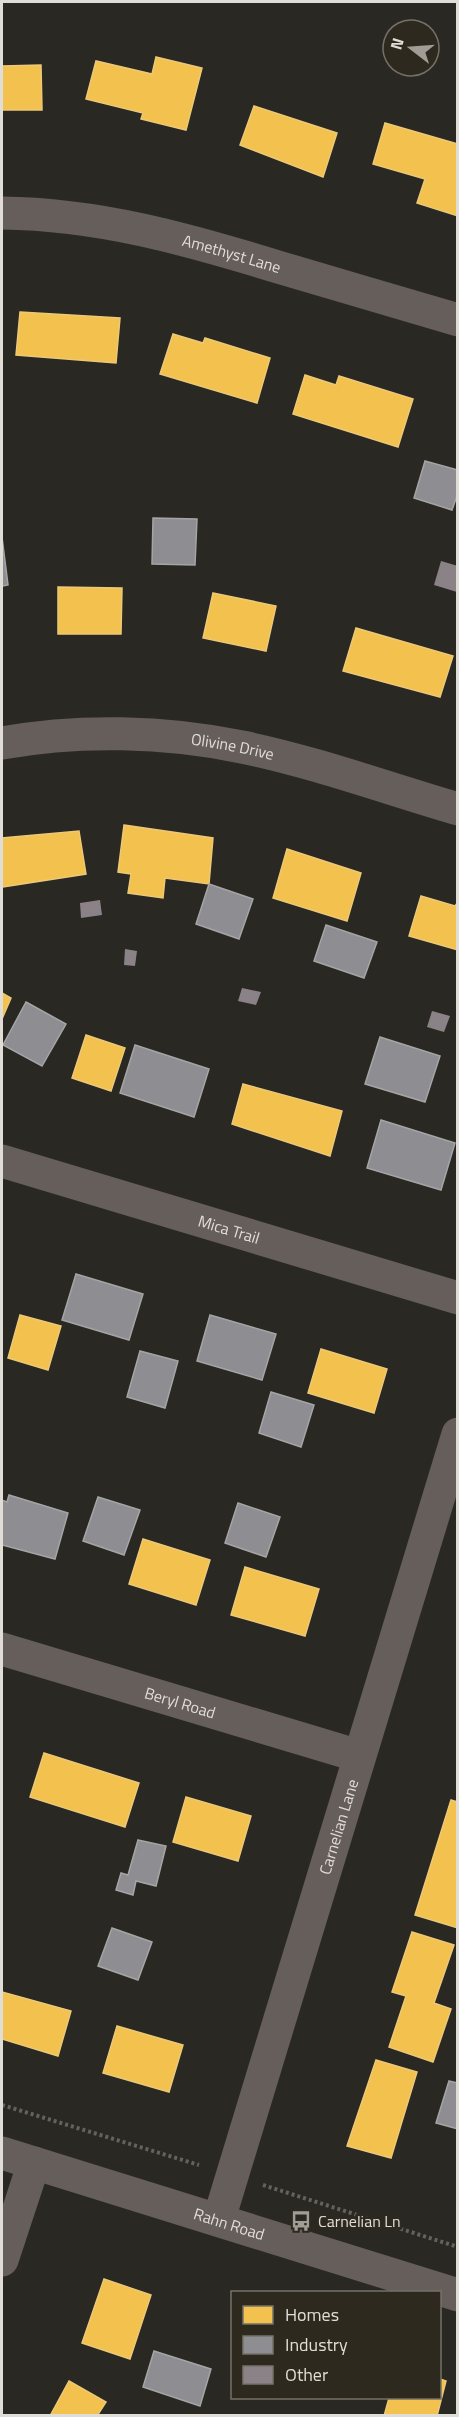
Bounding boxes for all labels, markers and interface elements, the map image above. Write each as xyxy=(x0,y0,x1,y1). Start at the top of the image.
north arrow xyxy=(381,18,441,78)
text: N xyxy=(384,35,410,52)
street label: Amethyst Lane xyxy=(180,228,284,279)
street label: Olivine Drive xyxy=(190,727,277,766)
street label: Mica Trail xyxy=(195,1209,263,1250)
street label: Beryl Road xyxy=(142,1680,219,1724)
street label: Carnelian Lane xyxy=(313,1776,364,1878)
street label: Rahn Road xyxy=(191,2201,268,2246)
bus stop icon: Carnelian Ln xyxy=(289,2209,313,2233)
place label: Carnelian Ln xyxy=(318,2209,401,2233)
legend xyxy=(231,2291,441,2399)
text: Homes xyxy=(285,2301,339,2328)
text: Industry xyxy=(285,2331,348,2358)
text: Other xyxy=(285,2361,328,2388)

